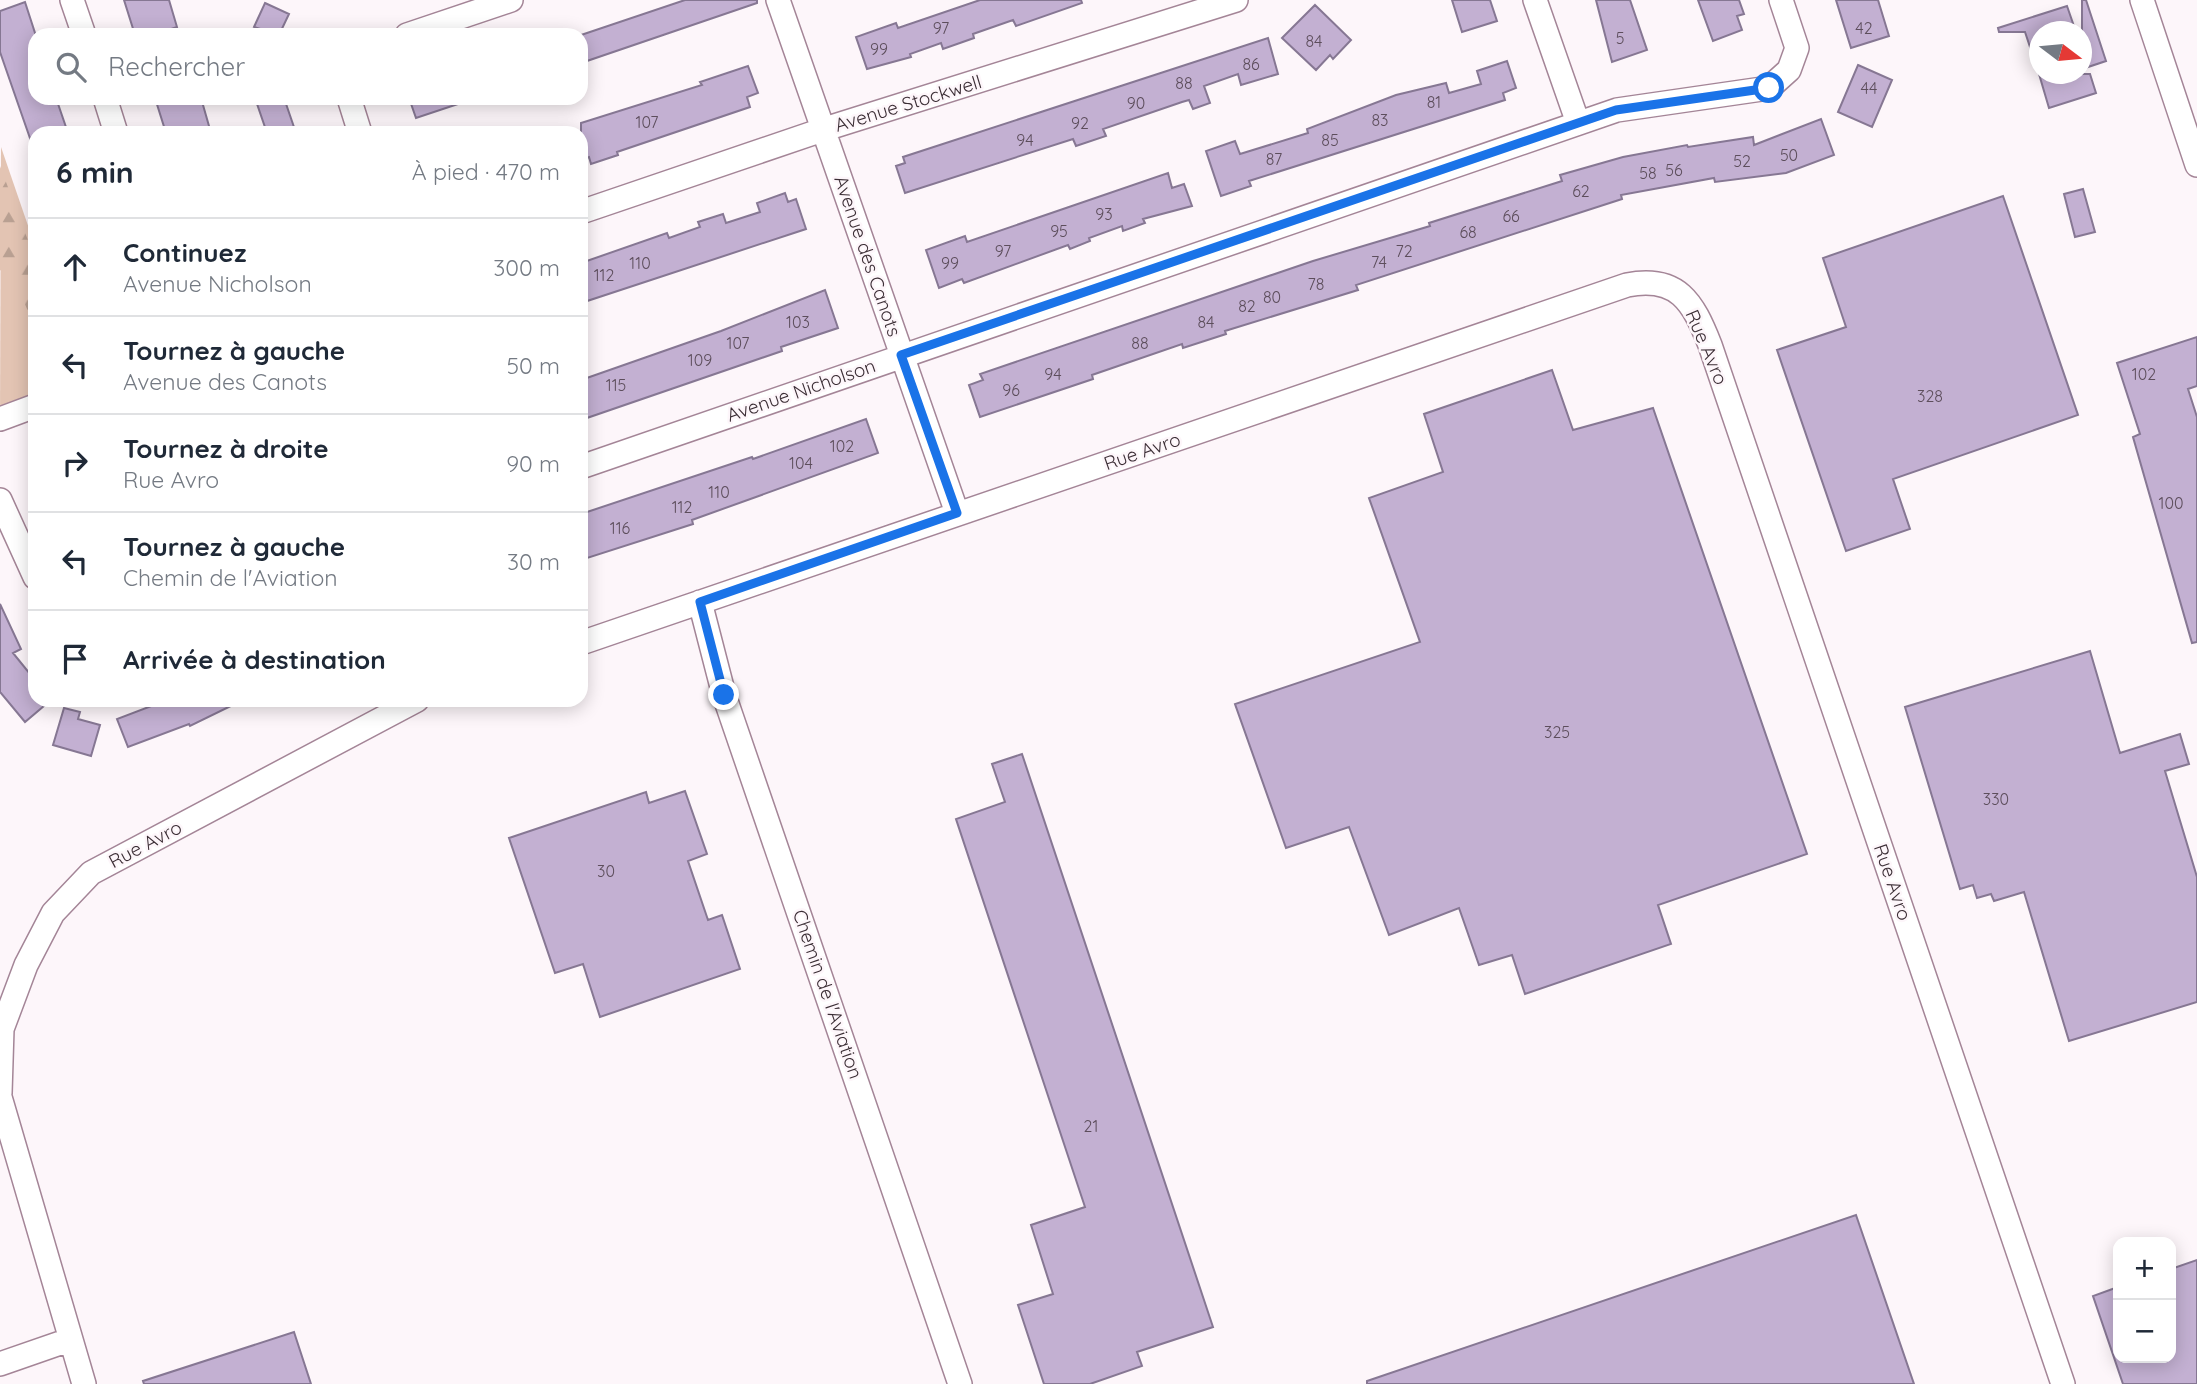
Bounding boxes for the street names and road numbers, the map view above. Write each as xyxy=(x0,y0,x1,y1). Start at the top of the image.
street label: Avenue Stockwell xyxy=(832,69,984,137)
street label: Avenue des Canots xyxy=(829,172,907,340)
street label: Rue Avro xyxy=(1680,306,1734,388)
street label: Avenue Nicholson xyxy=(723,353,879,427)
street label: Rue Avro xyxy=(1101,427,1183,475)
street label: Rue Avro xyxy=(104,815,186,873)
street label: Rue Avro xyxy=(1869,841,1917,923)
street label: Chemin de l'Aviation xyxy=(788,906,868,1082)

